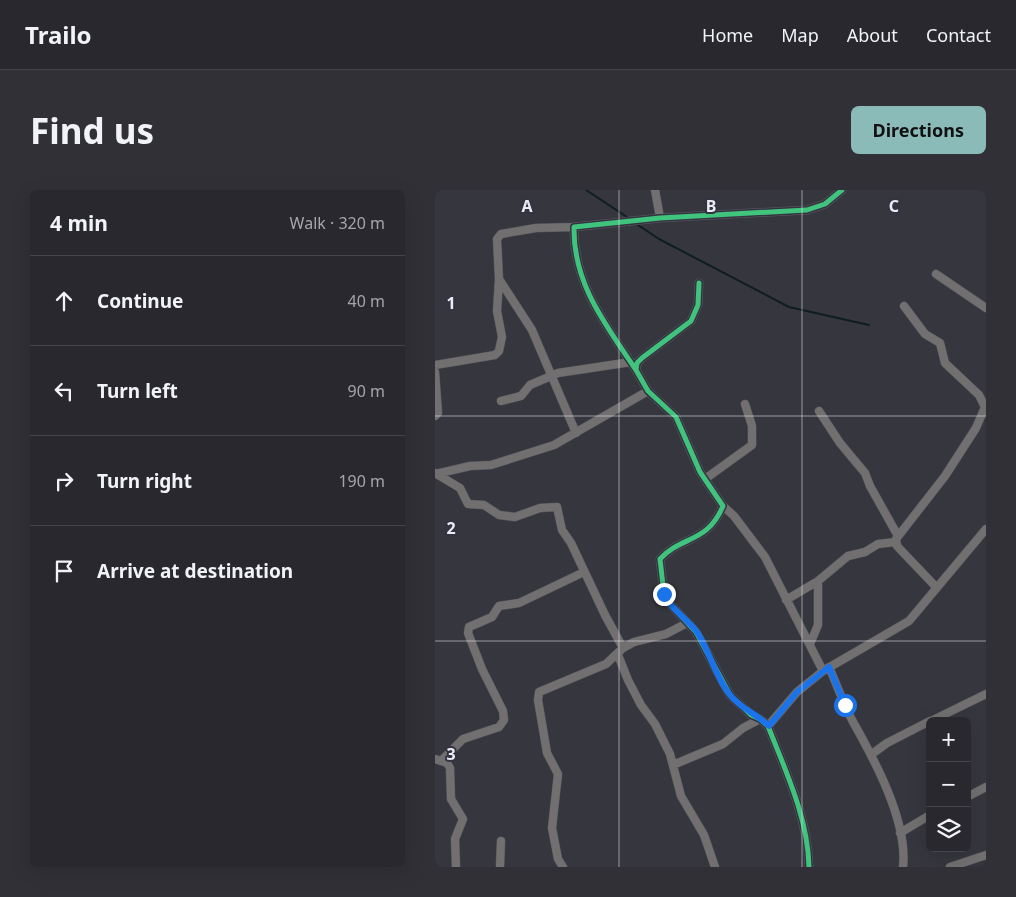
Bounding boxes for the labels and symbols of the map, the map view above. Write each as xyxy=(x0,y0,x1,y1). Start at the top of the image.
text: A xyxy=(521,195,533,217)
text: B xyxy=(706,195,716,217)
text: C xyxy=(889,195,899,217)
text: 1 xyxy=(446,292,456,314)
text: 2 xyxy=(446,517,456,539)
route end xyxy=(653,583,676,606)
route start xyxy=(834,694,857,717)
text: 3 xyxy=(446,743,456,765)

